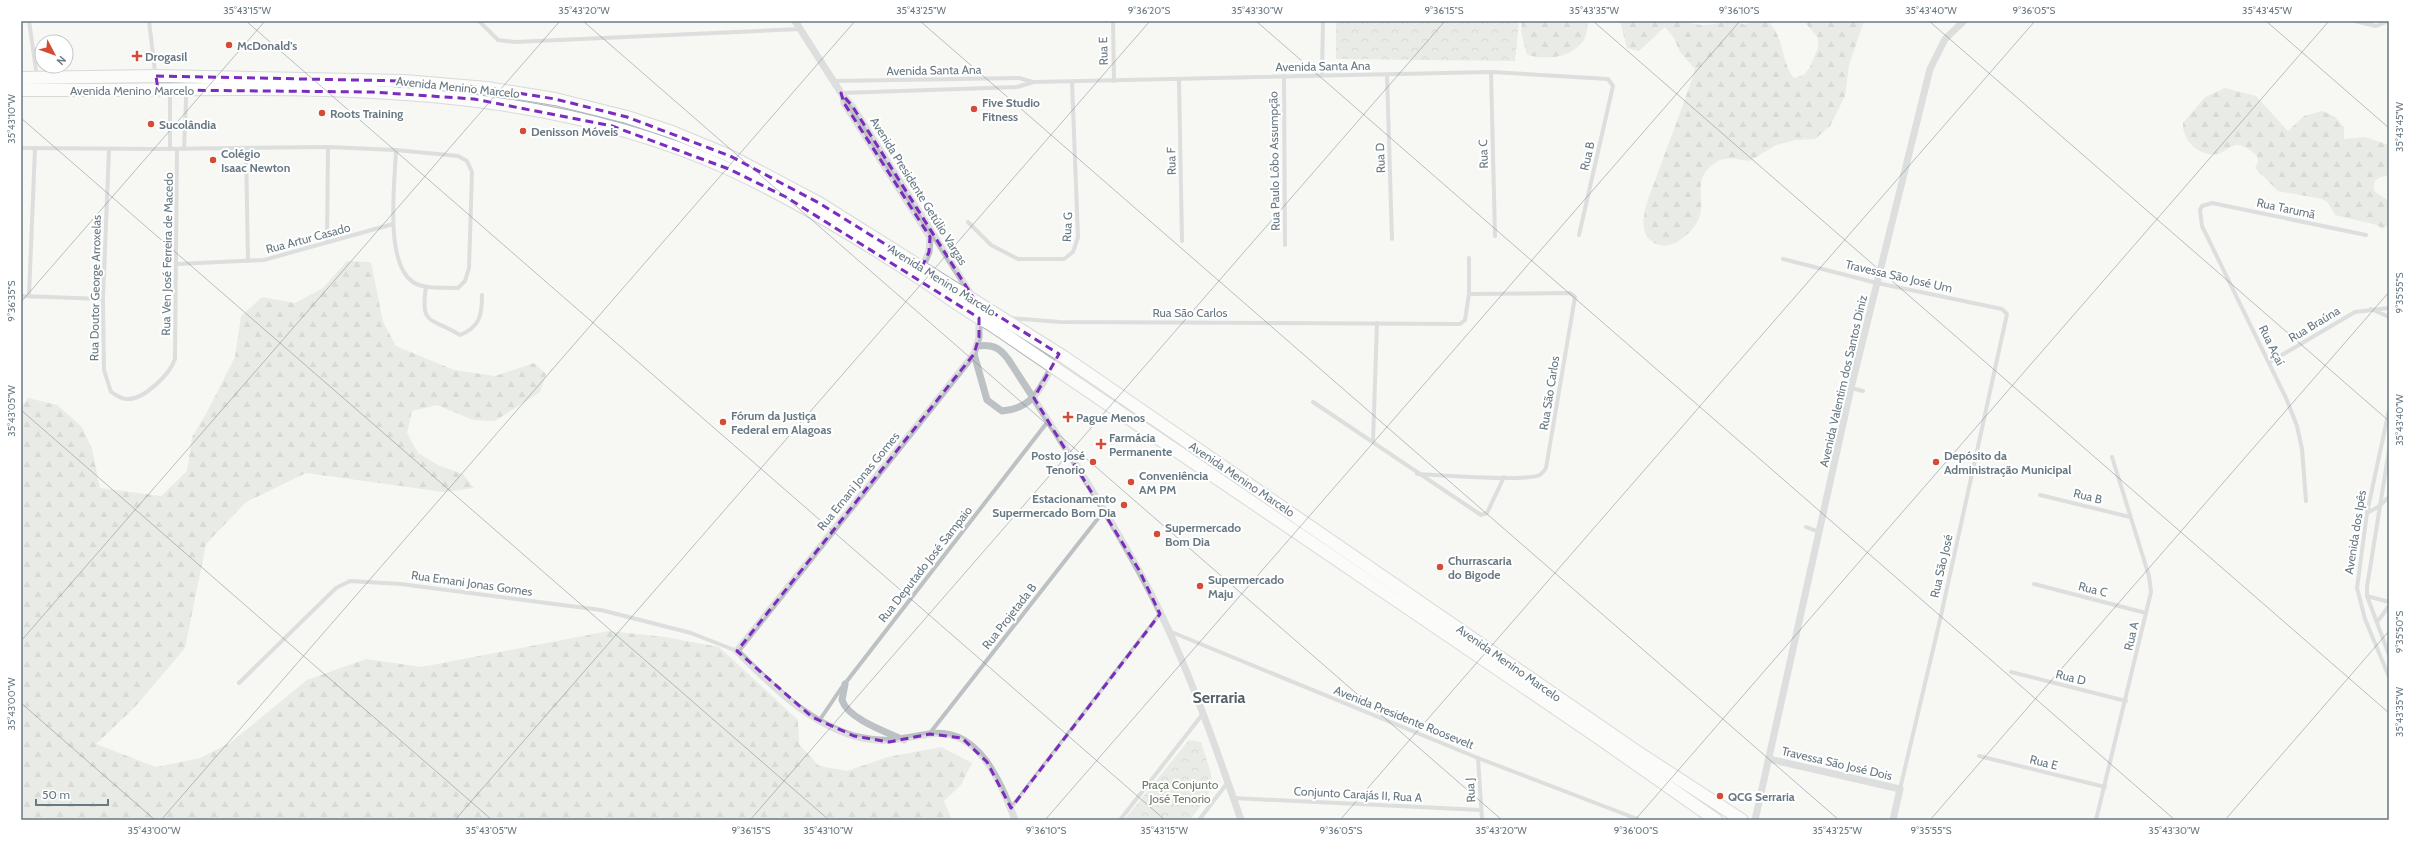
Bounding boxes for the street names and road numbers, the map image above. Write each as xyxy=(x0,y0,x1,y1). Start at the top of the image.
street label: Rua E xyxy=(1095,36,1111,65)
street label: Avenida Santa Ana xyxy=(1275,58,1371,74)
street label: Avenida Santa Ana xyxy=(886,62,982,78)
street label: Avenida Menino Marcelo xyxy=(395,73,521,101)
street label: Avenida Menino Marcelo xyxy=(70,83,195,98)
street label: Rua Paulo Lôbo Assumpção xyxy=(1265,91,1283,231)
street label: Avenida Presidente Getúlio Vargas xyxy=(867,114,971,268)
street label: Rua C xyxy=(1475,139,1491,169)
street label: Rua B xyxy=(1576,140,1598,172)
street label: Rua D xyxy=(1372,142,1388,174)
street label: Rua F xyxy=(1163,146,1179,175)
street label: Rua Ven José Ferreira de Macedo xyxy=(158,172,176,336)
street label: Rua Tarumã xyxy=(2255,194,2317,222)
street label: Rua G xyxy=(1059,212,1075,242)
street label: Rua Doutor George Arroxelas xyxy=(86,215,104,361)
street label: Rua Artur Casado xyxy=(264,219,352,257)
street label: Avenida Menino Marcelo xyxy=(885,241,999,319)
street label: Travessa São José Um xyxy=(1844,256,1954,296)
street label: Avenida Valentim dos Santos Diniz xyxy=(1816,293,1870,468)
street label: Rua Braúna xyxy=(2286,303,2343,345)
street label: Rua São Carlos xyxy=(1152,305,1228,320)
street label: Rua Açaí xyxy=(2256,322,2288,368)
street label: Rua São Carlos xyxy=(1536,355,1562,431)
street label: Rua Ernani Jonas Gomes xyxy=(814,429,902,533)
street label: Avenida Menino Marcelo xyxy=(1186,438,1298,520)
street label: Rua B xyxy=(2072,485,2104,507)
street label: Avenida dos Ipês xyxy=(2341,489,2369,575)
street label: Rua Deputado José Sampaio xyxy=(875,503,975,625)
street label: Rua São José xyxy=(1926,533,1956,599)
street label: Rua Emani Jonas Gomes xyxy=(410,567,534,599)
street label: Rua C xyxy=(2077,578,2109,600)
street label: Rua Projetada B xyxy=(979,580,1039,652)
street label: Rua A xyxy=(2120,619,2142,652)
street label: Avenida Menino Marcelo xyxy=(1454,621,1565,705)
street label: Rua D xyxy=(2054,666,2088,688)
street label: Avenida Presidente Roosevelt xyxy=(1332,682,1476,752)
street label: Travessa São José Dois xyxy=(1780,743,1894,783)
street label: Rua E xyxy=(2028,751,2060,773)
street label: Rua J xyxy=(1462,777,1478,803)
street label: Conjunto Carajás II, Rua A xyxy=(1293,783,1423,805)

